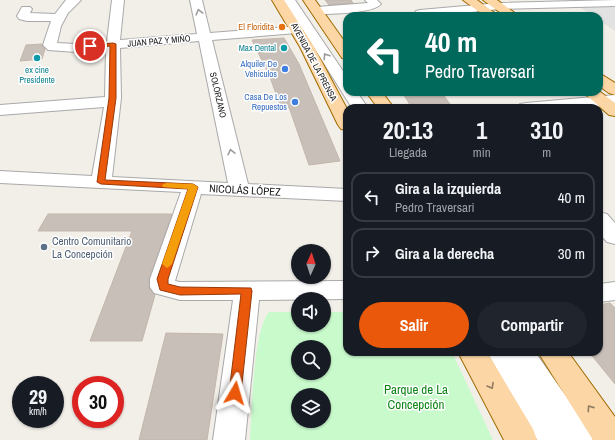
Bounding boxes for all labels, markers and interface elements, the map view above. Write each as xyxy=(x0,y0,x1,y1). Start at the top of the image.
one-way arrow xyxy=(195,8,203,15)
street label: AVENIDA DE LA PRENSA xyxy=(288,20,340,103)
place label: El Floridita xyxy=(238,21,274,33)
marker: El Floridita xyxy=(277,22,287,32)
text: 40 m xyxy=(425,23,477,61)
icon: left xyxy=(359,28,411,80)
pin xyxy=(73,29,107,63)
street label: JUAN PAZ Y MIÑO xyxy=(127,32,191,50)
icon: arrive xyxy=(79,35,101,57)
place label: Max Dental xyxy=(239,42,276,54)
marker: Max Dental xyxy=(279,43,289,53)
marker: ex cine Presidente xyxy=(32,53,42,63)
one-way arrow xyxy=(323,53,331,60)
place label: Alquiler De Vehiculos xyxy=(239,58,277,80)
text: Pedro Traversari xyxy=(425,59,535,84)
place label: ex cine Presidente xyxy=(19,64,55,86)
marker: Alquiler De Vehiculos xyxy=(280,64,290,74)
street label: SOLÓRZANO xyxy=(207,71,229,119)
place label: Casa De Los Repuestos xyxy=(244,91,287,113)
marker: Casa De Los Repuestos xyxy=(290,97,300,107)
text: 20:13 xyxy=(383,114,433,146)
text: 1 xyxy=(476,114,487,146)
text: 310 xyxy=(530,114,563,146)
text: Llegada xyxy=(389,144,427,161)
text: min xyxy=(473,144,491,161)
text: m xyxy=(542,144,551,161)
one-way arrow xyxy=(227,149,236,156)
text: Gira a la izquierda xyxy=(395,178,501,199)
street label: NICOLÁS LÓPEZ xyxy=(209,181,282,199)
icon: left xyxy=(361,186,383,208)
text: 40 m xyxy=(558,187,585,208)
text: Pedro Traversari xyxy=(395,199,474,216)
place label: Centro Comunitario La Concepción xyxy=(52,234,131,261)
marker: Centro Comunitario La Concepción xyxy=(39,242,49,252)
icon: right xyxy=(361,242,383,264)
text: Gira a la derecha xyxy=(395,243,494,264)
text: 30 m xyxy=(558,243,585,264)
north arrow xyxy=(291,244,331,284)
map controls xyxy=(291,244,331,428)
button: sound xyxy=(291,292,331,332)
button: Salir xyxy=(359,302,469,348)
button: Compartir xyxy=(477,302,587,348)
button: search xyxy=(291,340,331,380)
position arrow xyxy=(214,372,256,414)
speed limit sign: 30 xyxy=(72,376,124,428)
park label: Parque de La Concepción xyxy=(384,381,448,413)
one-way arrow xyxy=(486,382,494,389)
text: 29 xyxy=(29,383,47,410)
button: layers xyxy=(291,388,331,428)
text: km/h xyxy=(29,405,47,418)
one-way arrow xyxy=(587,405,595,412)

